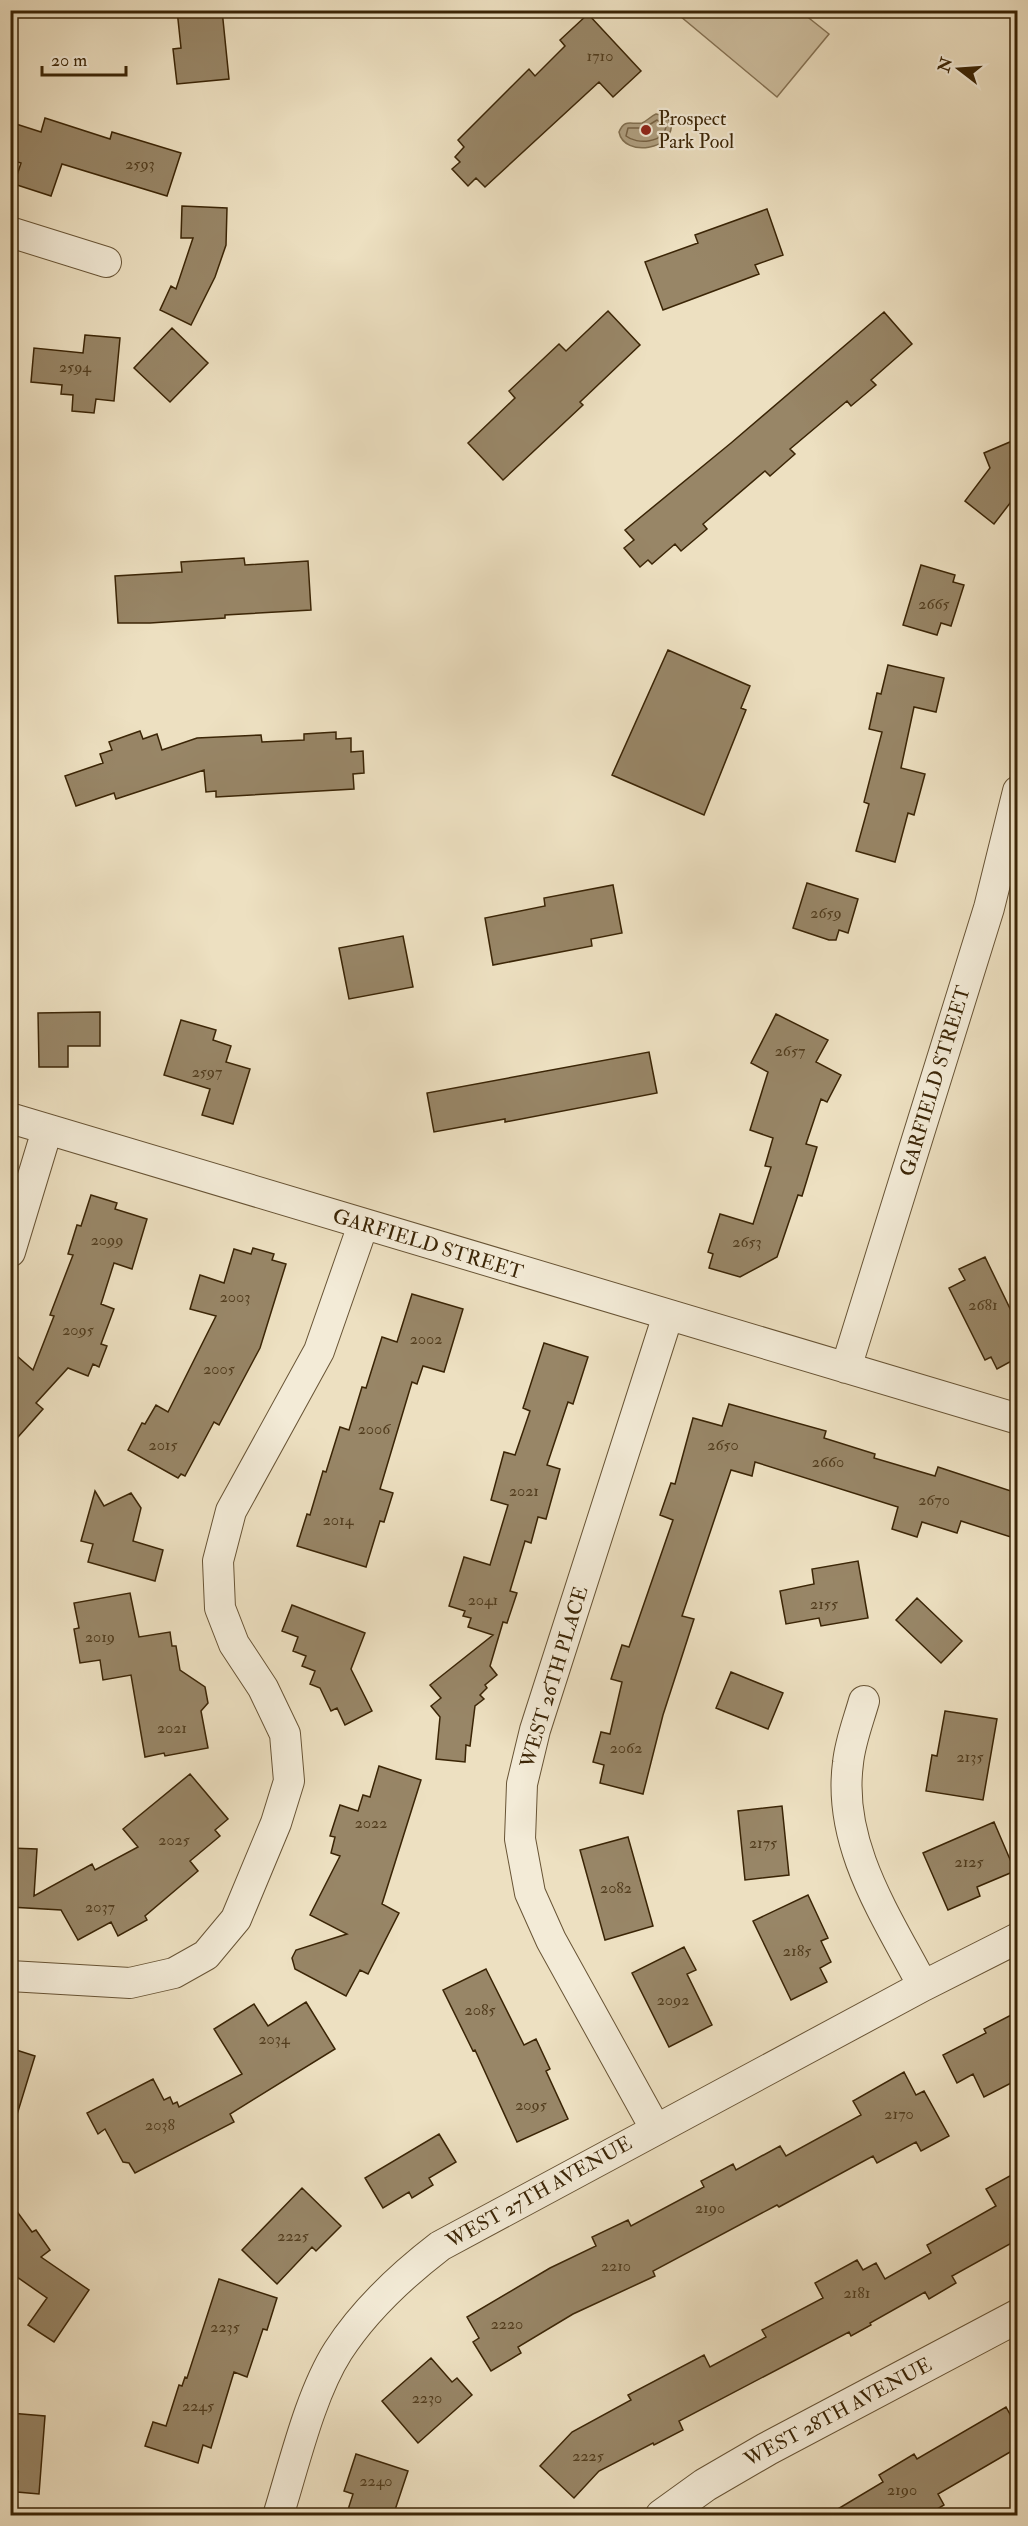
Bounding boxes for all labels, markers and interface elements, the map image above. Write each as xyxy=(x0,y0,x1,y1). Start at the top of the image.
scale bar xyxy=(42,39,126,77)
north arrow xyxy=(929,39,989,99)
house number: 1710 xyxy=(587,46,613,66)
text: 20 m xyxy=(51,49,87,72)
text: N xyxy=(934,54,957,76)
place label: Prospect Park Pool xyxy=(658,106,734,154)
marker: Prospect Park Pool xyxy=(639,123,653,137)
house number: 2593 xyxy=(125,154,155,174)
house number: 2594 xyxy=(59,357,92,377)
house number: 2665 xyxy=(918,594,950,614)
house number: 2659 xyxy=(810,903,842,923)
street label: GARFIELD STREET xyxy=(894,983,976,1179)
house number: 2657 xyxy=(775,1041,806,1061)
house number: 2597 xyxy=(192,1062,223,1082)
street label: GARFIELD STREET xyxy=(330,1203,526,1285)
house number: 2099 xyxy=(91,1230,123,1250)
house number: 2653 xyxy=(732,1232,762,1252)
house number: 2003 xyxy=(220,1287,250,1307)
house number: 2681 xyxy=(968,1295,998,1315)
house number: 2095 xyxy=(62,1320,94,1340)
house number: 2002 xyxy=(410,1329,442,1349)
house number: 2005 xyxy=(203,1359,235,1379)
house number: 2006 xyxy=(358,1419,391,1439)
house number: 2015 xyxy=(149,1435,177,1455)
house number: 2650 xyxy=(707,1435,739,1455)
house number: 2660 xyxy=(812,1452,844,1472)
house number: 2021 xyxy=(509,1481,539,1501)
house number: 2670 xyxy=(918,1490,950,1510)
house number: 2014 xyxy=(323,1510,355,1530)
street label: WEST 26TH PLACE xyxy=(514,1583,594,1772)
house number: 2041 xyxy=(468,1590,498,1610)
house number: 2155 xyxy=(810,1594,838,1614)
house number: 2019 xyxy=(85,1627,115,1647)
house number: 2021 xyxy=(157,1718,187,1738)
house number: 2062 xyxy=(610,1738,642,1758)
house number: 2135 xyxy=(957,1747,984,1767)
house number: 2022 xyxy=(355,1813,387,1833)
house number: 2025 xyxy=(158,1830,190,1850)
house number: 2175 xyxy=(749,1833,777,1853)
house number: 2125 xyxy=(955,1852,983,1872)
house number: 2082 xyxy=(600,1878,632,1898)
house number: 2037 xyxy=(85,1897,116,1917)
house number: 2185 xyxy=(783,1941,811,1961)
house number: 2092 xyxy=(657,1990,689,2010)
house number: 2085 xyxy=(465,2000,495,2020)
house number: 2034 xyxy=(258,2029,291,2049)
house number: 2095 xyxy=(515,2095,547,2115)
house number: 2170 xyxy=(884,2104,914,2124)
house number: 2038 xyxy=(145,2115,175,2135)
street label: WEST 27TH AVENUE xyxy=(441,2130,636,2254)
house number: 2190 xyxy=(695,2198,725,2218)
house number: 2225 xyxy=(277,2226,309,2246)
house number: 2210 xyxy=(601,2256,631,2276)
house number: 2181 xyxy=(843,2283,871,2303)
house number: 2220 xyxy=(491,2314,523,2334)
house number: 2235 xyxy=(210,2317,240,2337)
street label: WEST 28TH AVENUE xyxy=(739,2352,936,2473)
house number: 2230 xyxy=(412,2388,442,2408)
house number: 2245 xyxy=(182,2396,214,2416)
house number: 2225 xyxy=(572,2446,604,2466)
house number: 2240 xyxy=(359,2471,393,2491)
house number: 2190 xyxy=(887,2480,917,2500)

